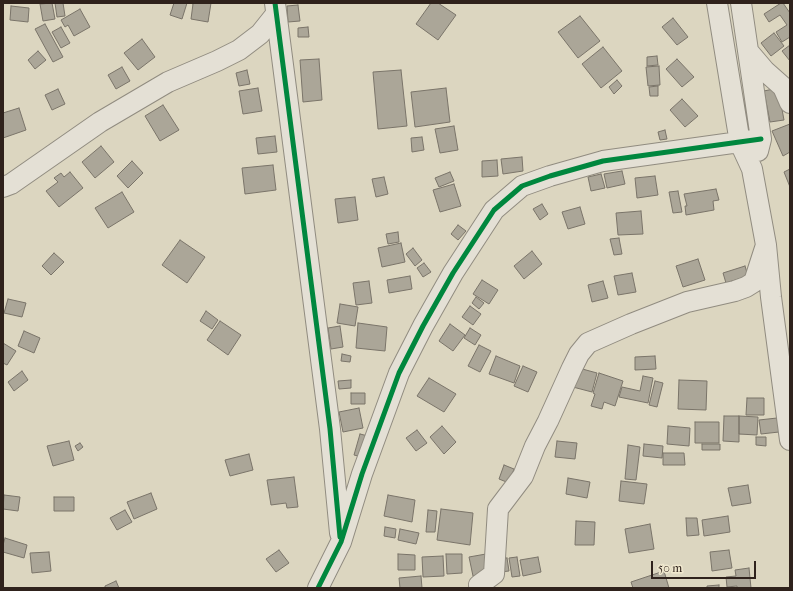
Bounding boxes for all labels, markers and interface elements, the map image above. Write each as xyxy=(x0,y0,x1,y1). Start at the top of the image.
scale bar xyxy=(653,553,758,579)
text: 50 m xyxy=(658,561,682,575)

